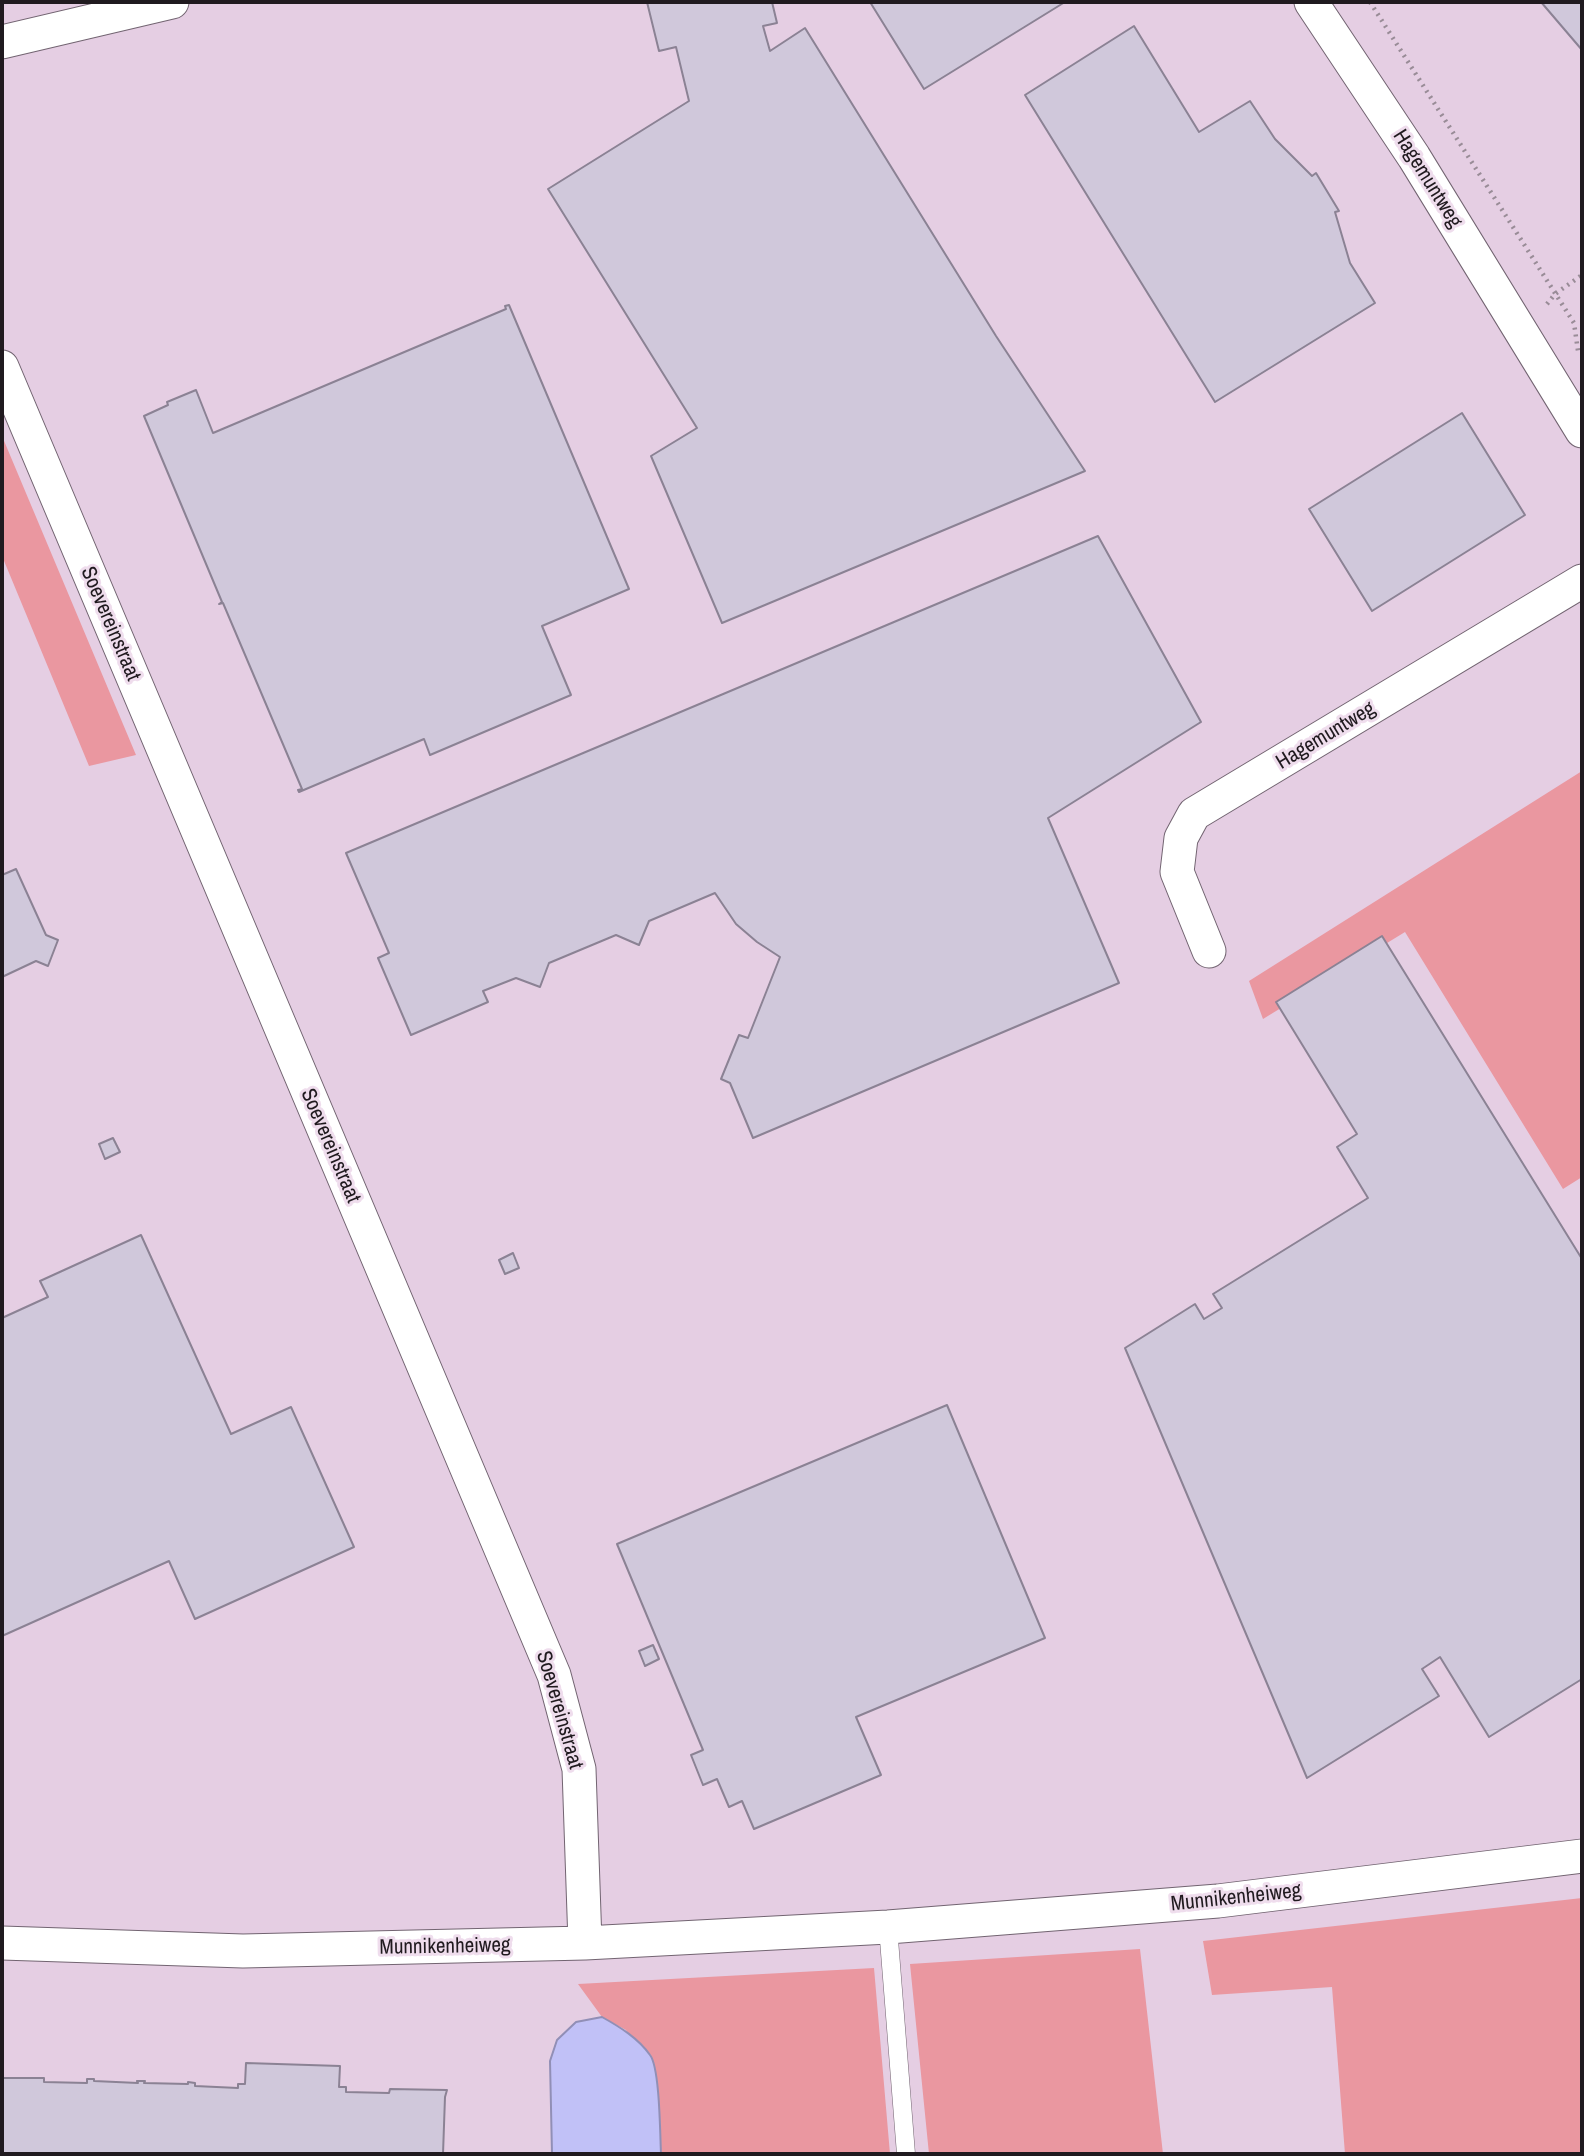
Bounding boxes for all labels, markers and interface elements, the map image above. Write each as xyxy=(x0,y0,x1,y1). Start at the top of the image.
street label: Hagemuntweg xyxy=(1387,125,1467,233)
street label: Soevereinstraat xyxy=(75,563,145,685)
street label: Hagemuntweg xyxy=(1272,697,1380,775)
street label: Soevereinstraat xyxy=(295,1085,365,1207)
street label: Soevereinstraat xyxy=(530,1648,588,1772)
street label: Munnikenheiweg xyxy=(1169,1879,1303,1917)
street label: Munnikenheiweg xyxy=(379,1933,511,1961)

